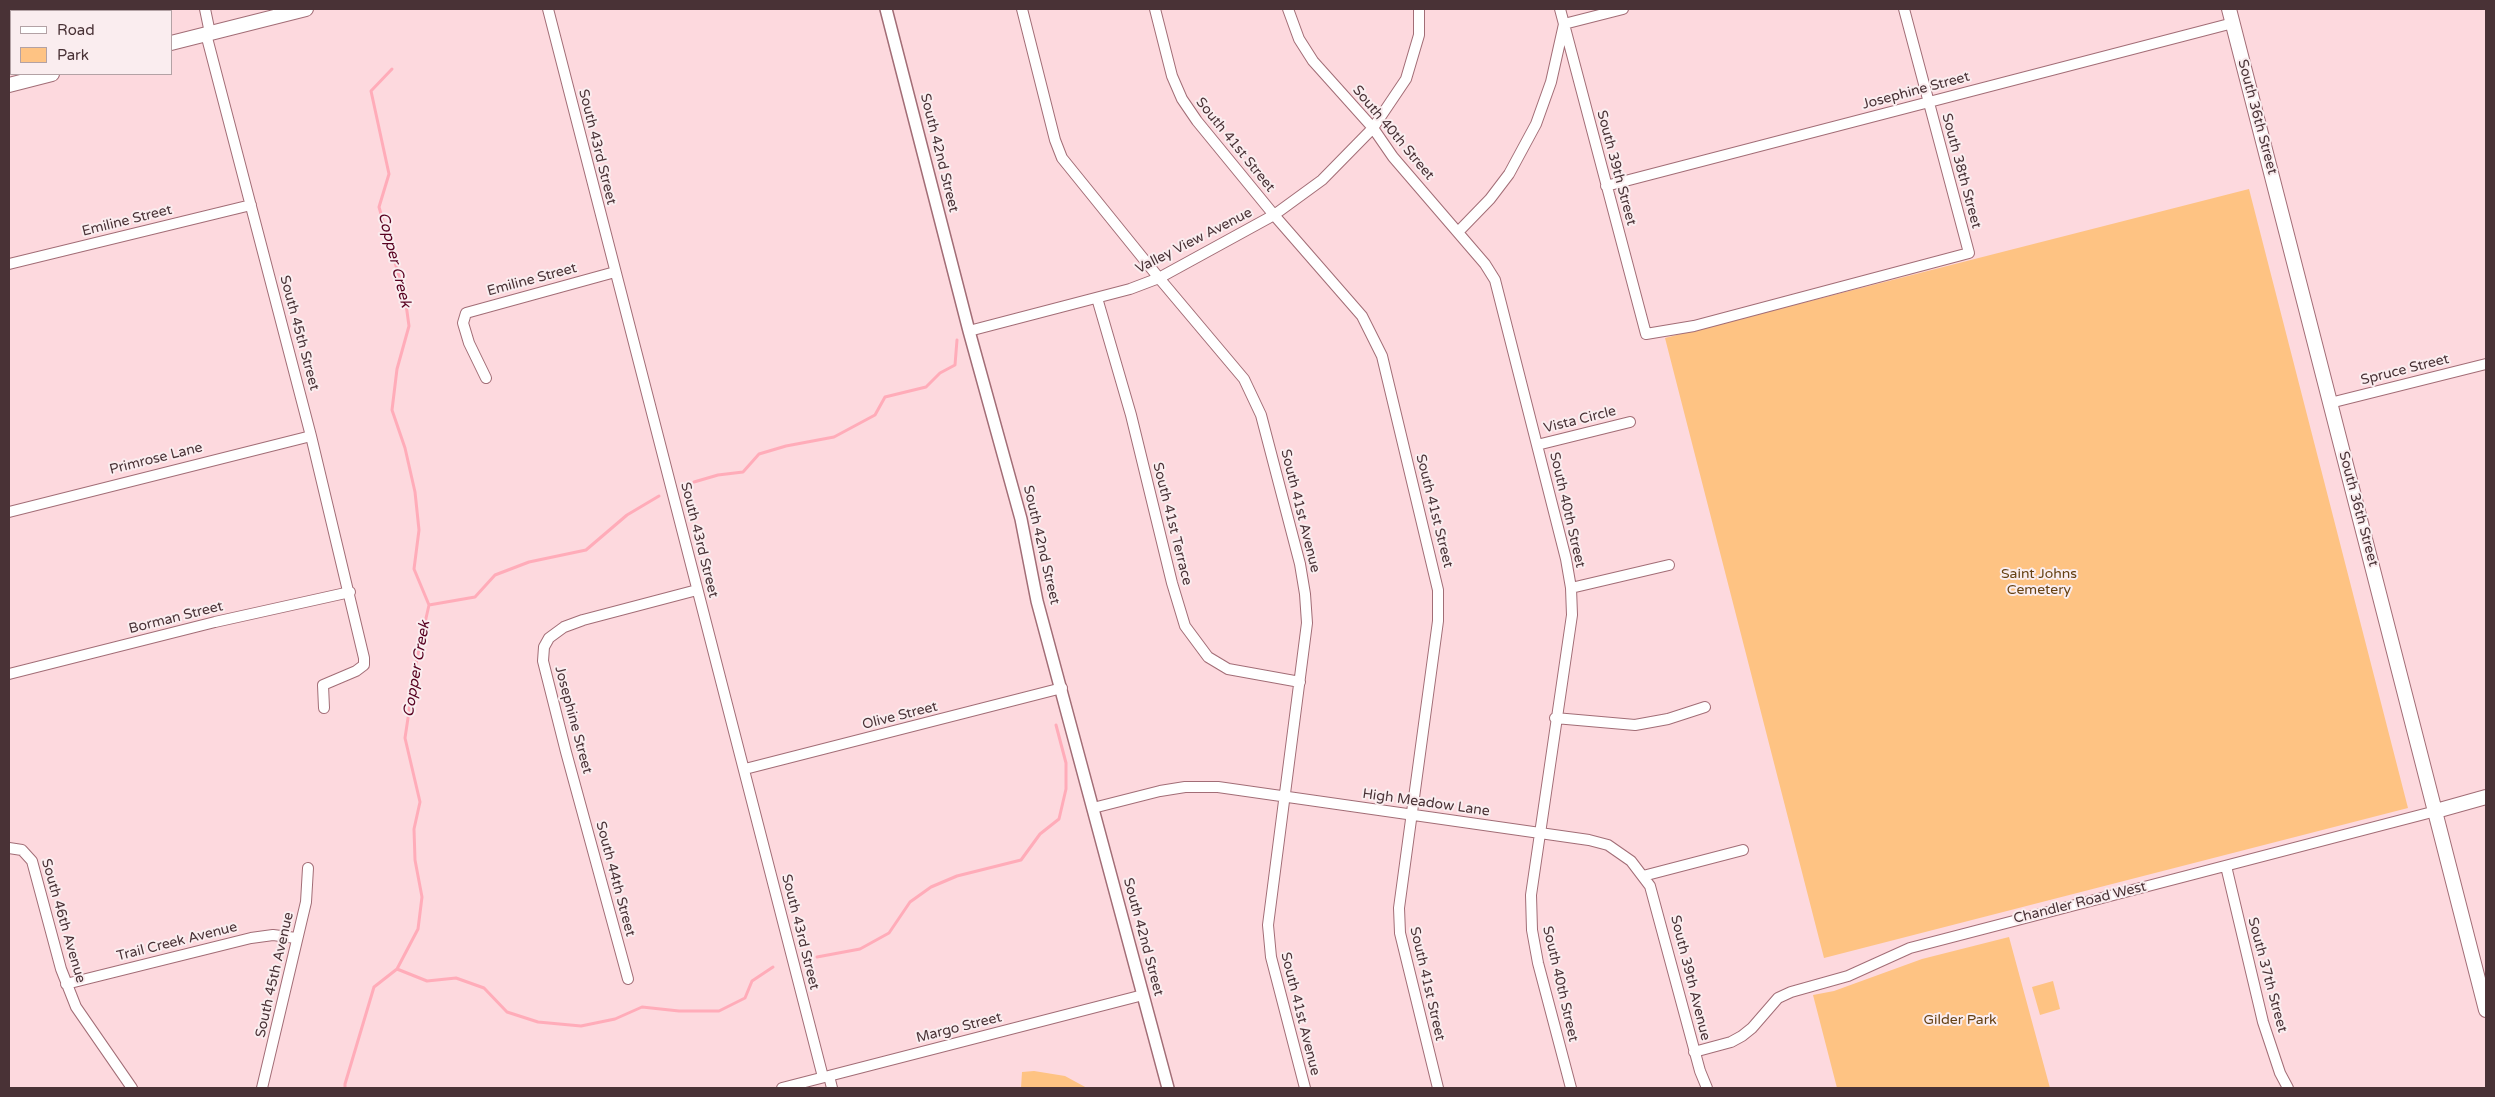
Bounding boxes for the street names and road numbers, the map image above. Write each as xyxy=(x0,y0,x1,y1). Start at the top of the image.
street label: South 36th Street xyxy=(2234,58,2280,176)
street label: Josephine Street xyxy=(1860,69,1972,113)
street label: South 40th Street xyxy=(1349,82,1437,184)
street label: South 43rd Street xyxy=(575,88,619,206)
street label: South 42nd Street xyxy=(916,92,962,214)
street label: South 41st Street xyxy=(1192,94,1278,196)
street label: South 39th Street xyxy=(1593,109,1639,227)
street label: South 38th Street xyxy=(1938,112,1984,230)
street label: Emiline Street xyxy=(80,202,174,240)
street label: Valley View Avenue xyxy=(1133,204,1255,278)
street label: Emiline Street xyxy=(485,260,579,300)
street label: South 45th Street xyxy=(276,274,322,392)
street label: Spruce Street xyxy=(2359,351,2451,389)
street label: Vista Circle xyxy=(1542,403,1618,437)
street label: Primrose Lane xyxy=(108,439,204,479)
street label: South 41st Avenue xyxy=(1277,448,1323,574)
street label: South 40th Street xyxy=(1546,450,1588,570)
street label: South 36th Street xyxy=(2335,450,2381,568)
street label: South 41st Street xyxy=(1412,452,1456,570)
street label: South 41st Terrace xyxy=(1149,461,1195,587)
street label: South 43rd Street xyxy=(677,481,721,599)
street label: South 42nd Street xyxy=(1019,484,1063,606)
street label: Borman Street xyxy=(127,598,225,638)
street label: Josephine Street xyxy=(551,664,595,776)
street label: Olive Street xyxy=(861,699,939,733)
street label: High Meadow Lane xyxy=(1361,786,1491,820)
street label: South 44th Street xyxy=(592,820,638,938)
street label: South 46th Avenue xyxy=(37,857,89,985)
street label: South 43rd Street xyxy=(778,873,822,991)
street label: South 42nd Street xyxy=(1119,876,1167,998)
street label: Chandler Road West xyxy=(2012,878,2148,928)
street label: South 45th Avenue xyxy=(252,911,298,1039)
street label: South 39th Avenue xyxy=(1666,914,1714,1042)
street label: South 37th Street xyxy=(2244,916,2290,1034)
street label: Trail Creek Avenue xyxy=(115,919,239,965)
street label: South 40th Street xyxy=(1539,924,1581,1044)
street label: South 41st Street xyxy=(1406,925,1448,1043)
street label: South 41st Avenue xyxy=(1277,951,1323,1077)
street label: Margo Street xyxy=(914,1009,1004,1047)

